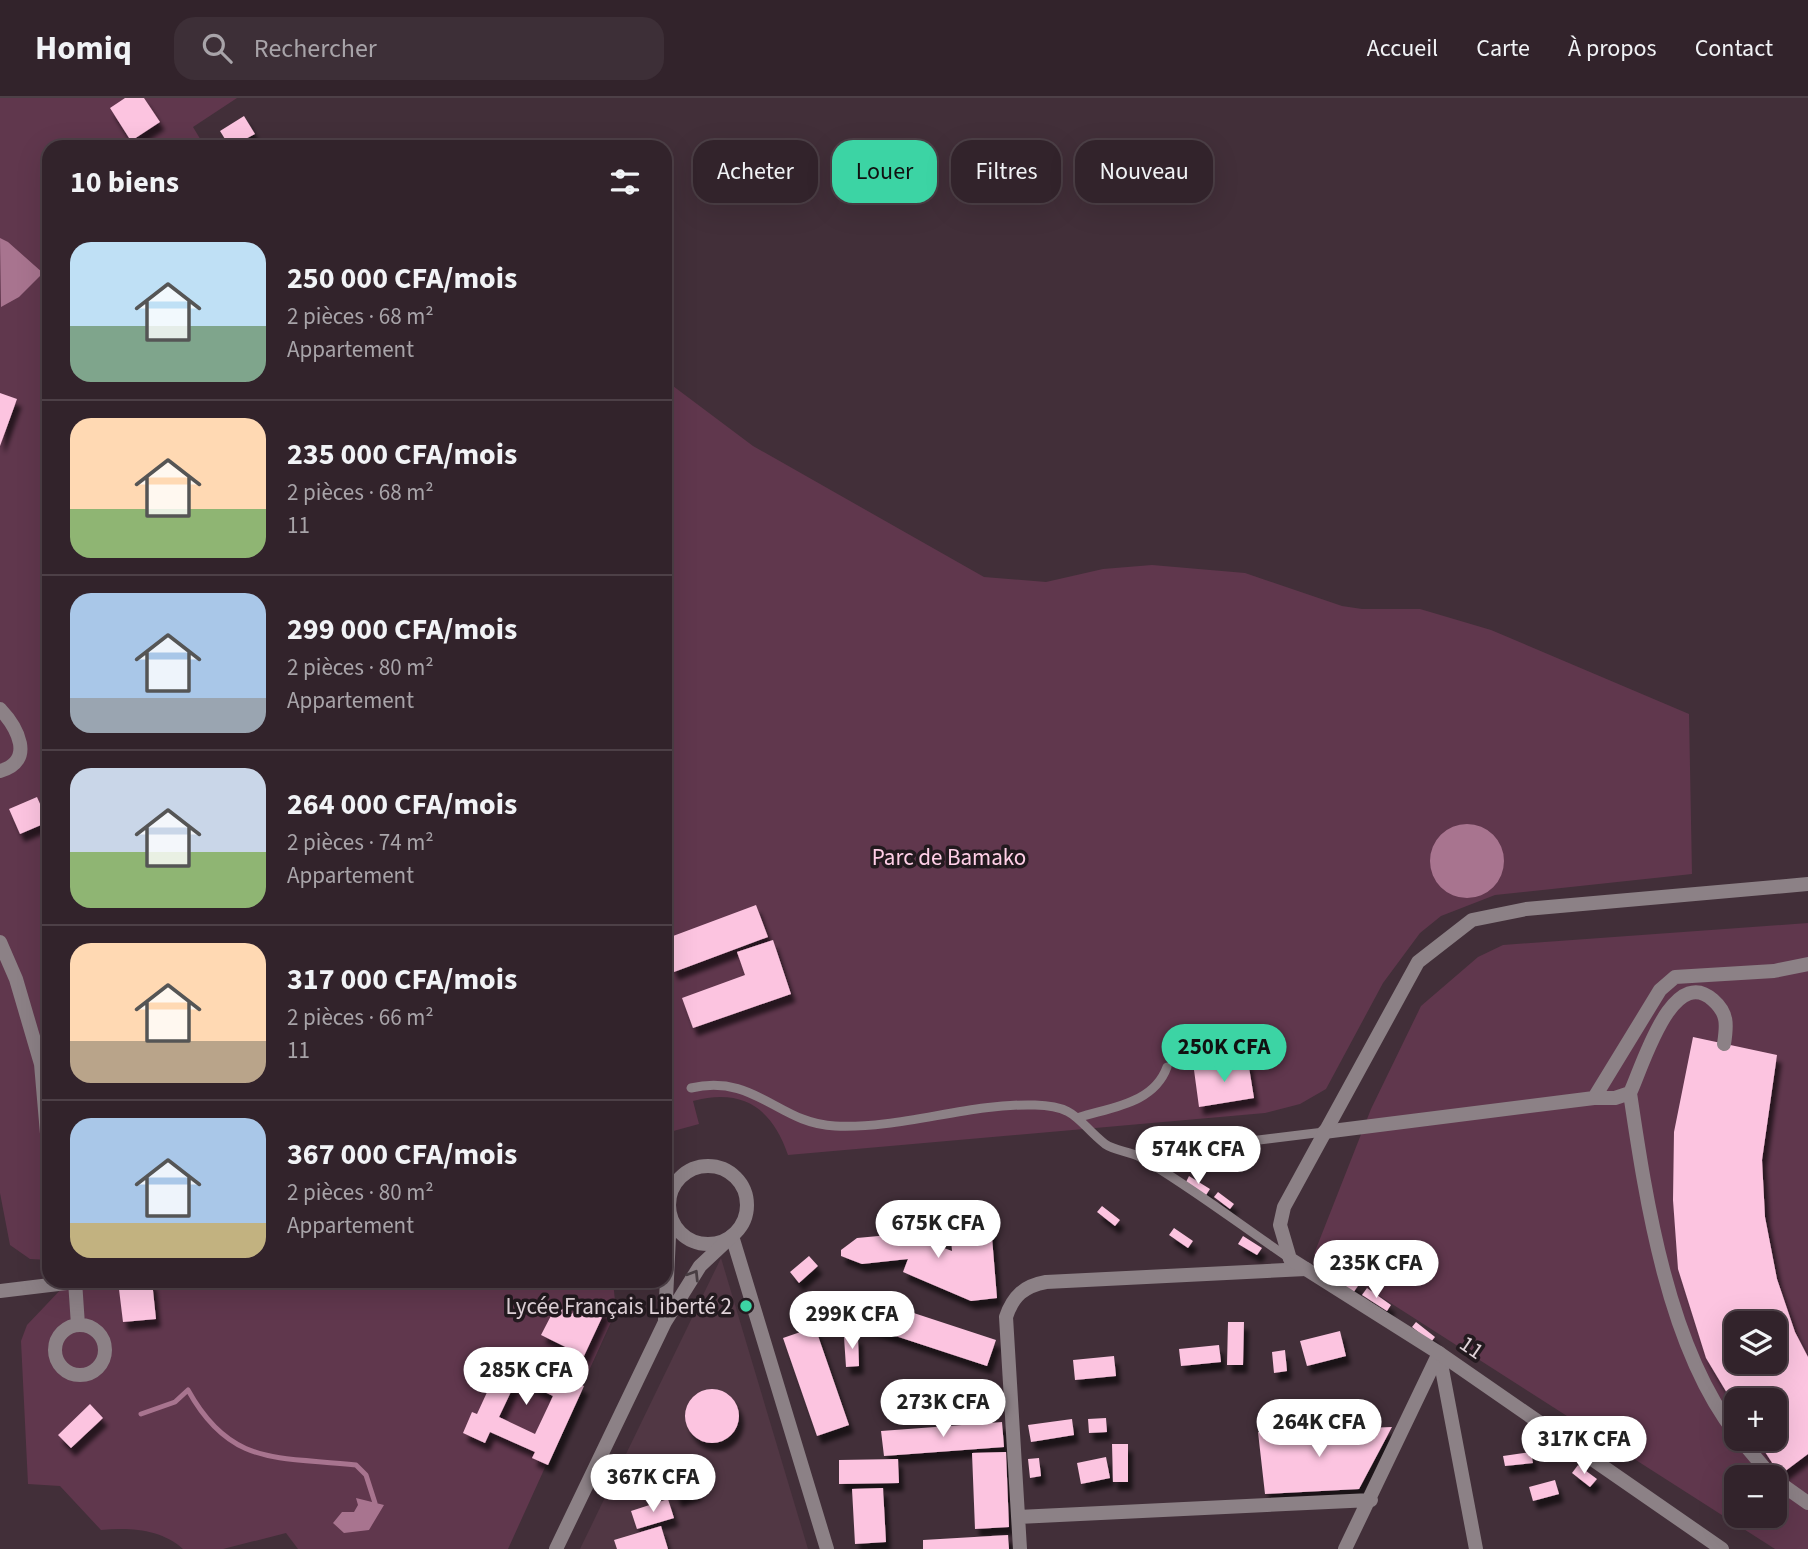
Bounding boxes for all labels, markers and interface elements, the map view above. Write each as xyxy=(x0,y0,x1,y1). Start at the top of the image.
search box xyxy=(174,17,664,80)
text: Homiq xyxy=(35,25,132,72)
icon: search xyxy=(198,29,236,67)
text: Rechercher xyxy=(254,30,377,67)
text: Accueil xyxy=(1367,31,1438,66)
text: Carte xyxy=(1476,31,1530,66)
text: À propos xyxy=(1568,31,1657,66)
text: Contact xyxy=(1695,31,1773,66)
chip: Acheter xyxy=(693,140,818,203)
chip: Louer xyxy=(832,140,937,203)
chip: Filtres xyxy=(951,140,1061,203)
chip: Nouveau xyxy=(1075,140,1213,203)
text: 10 biens xyxy=(70,161,179,204)
icon: filters xyxy=(606,163,644,201)
text: 250 000 CFA/mois xyxy=(287,257,517,300)
icon: home xyxy=(126,270,210,354)
text: 2 pièces · 68 m² xyxy=(287,300,434,333)
text: Appartement xyxy=(287,333,414,366)
text: 235 000 CFA/mois xyxy=(287,433,517,476)
icon: home xyxy=(126,446,210,530)
text: 2 pièces · 68 m² xyxy=(287,476,434,509)
text: 11 xyxy=(287,509,310,542)
text: 299 000 CFA/mois xyxy=(287,608,517,651)
icon: home xyxy=(126,621,210,705)
text: 2 pièces · 80 m² xyxy=(287,651,434,684)
text: Appartement xyxy=(287,684,414,717)
text: 264 000 CFA/mois xyxy=(287,783,517,826)
icon: home xyxy=(126,796,210,880)
text: 2 pièces · 74 m² xyxy=(287,826,434,859)
park label: Parc de Bamako xyxy=(872,841,1026,874)
text: Appartement xyxy=(287,859,414,892)
text: 317 000 CFA/mois xyxy=(287,958,517,1001)
icon: home xyxy=(126,971,210,1055)
text: 2 pièces · 66 m² xyxy=(287,1001,434,1034)
pin: 250K CFA xyxy=(1152,1024,1296,1084)
text: 250K CFA xyxy=(1178,1030,1270,1063)
text: 11 xyxy=(287,1034,310,1067)
pin: 574K CFA xyxy=(1126,1126,1270,1186)
text: 574K CFA xyxy=(1152,1132,1244,1165)
text: 367 000 CFA/mois xyxy=(287,1133,517,1176)
icon: home xyxy=(126,1146,210,1230)
text: 2 pièces · 80 m² xyxy=(287,1176,434,1209)
pin: 675K CFA xyxy=(866,1200,1010,1260)
text: 675K CFA xyxy=(892,1206,984,1239)
text: Appartement xyxy=(287,1209,414,1242)
pin: 235K CFA xyxy=(1304,1240,1448,1300)
text: 235K CFA xyxy=(1330,1246,1422,1279)
one-way arrow xyxy=(685,1270,698,1283)
place label: Lycée Français Liberté 2 xyxy=(505,1290,732,1323)
pin: 299K CFA xyxy=(780,1292,924,1351)
text: 299K CFA xyxy=(806,1297,898,1330)
marker: Lycée Français Liberté 2 xyxy=(738,1298,754,1314)
map controls xyxy=(1724,1311,1787,1528)
button: layers xyxy=(1724,1311,1787,1374)
street label: 11 xyxy=(1453,1327,1491,1367)
pin: 285K CFA xyxy=(454,1348,598,1407)
text: 285K CFA xyxy=(480,1353,572,1386)
pin: 273K CFA xyxy=(871,1380,1015,1439)
text: 273K CFA xyxy=(897,1385,989,1418)
button: + xyxy=(1724,1388,1787,1451)
pin: 264K CFA xyxy=(1247,1400,1391,1459)
text: 264K CFA xyxy=(1273,1405,1365,1438)
pin: 317K CFA xyxy=(1512,1416,1656,1476)
text: 317K CFA xyxy=(1538,1422,1630,1455)
pin: 367K CFA xyxy=(581,1454,725,1514)
text: 367K CFA xyxy=(607,1460,699,1493)
button: − xyxy=(1724,1465,1787,1528)

